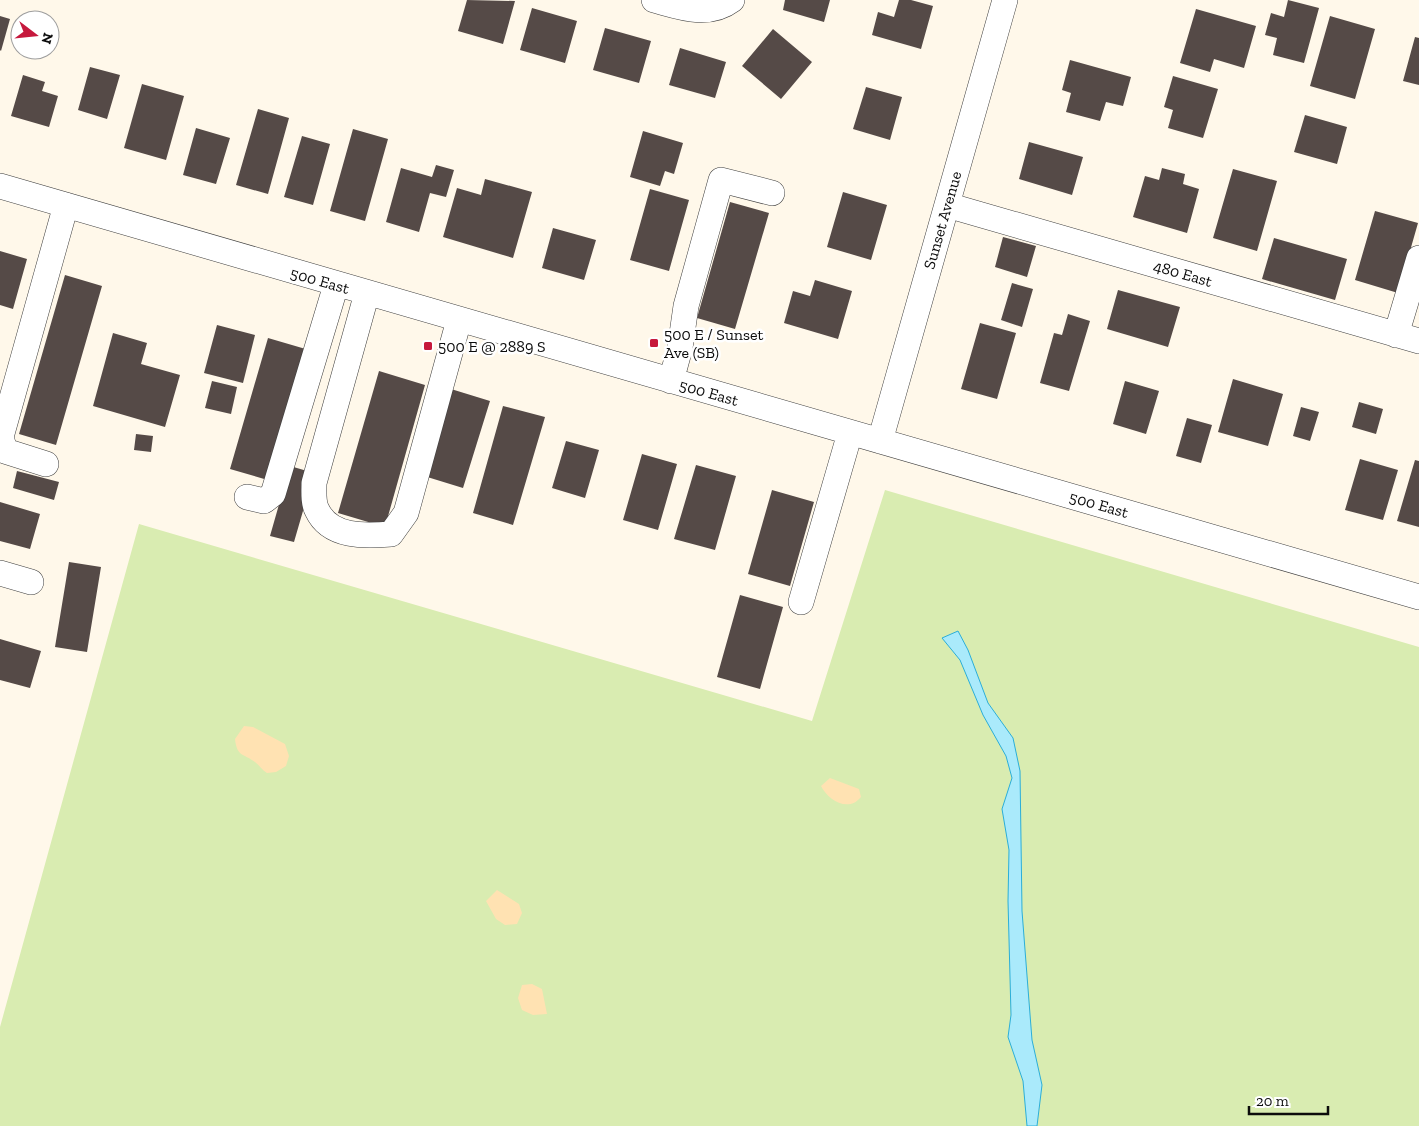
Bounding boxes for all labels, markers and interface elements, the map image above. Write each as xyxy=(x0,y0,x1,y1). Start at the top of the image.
north arrow xyxy=(10,10,60,60)
text: N xyxy=(37,31,57,46)
street label: Sunset Avenue xyxy=(919,169,966,271)
street label: 480 East xyxy=(1151,256,1214,291)
street label: 500 East xyxy=(288,263,352,298)
place label: 500 E / Sunset Ave (SB) xyxy=(664,325,764,362)
place label: 500 E @ 2889 S xyxy=(438,337,546,356)
marker: 500 E / Sunset Ave (SB) xyxy=(648,337,660,349)
marker: 500 E @ 2889 S xyxy=(422,340,434,352)
street label: 500 East xyxy=(677,375,741,410)
street label: 500 East xyxy=(1067,487,1131,522)
scale bar xyxy=(1249,1084,1328,1116)
text: 20 m xyxy=(1256,1092,1289,1110)

